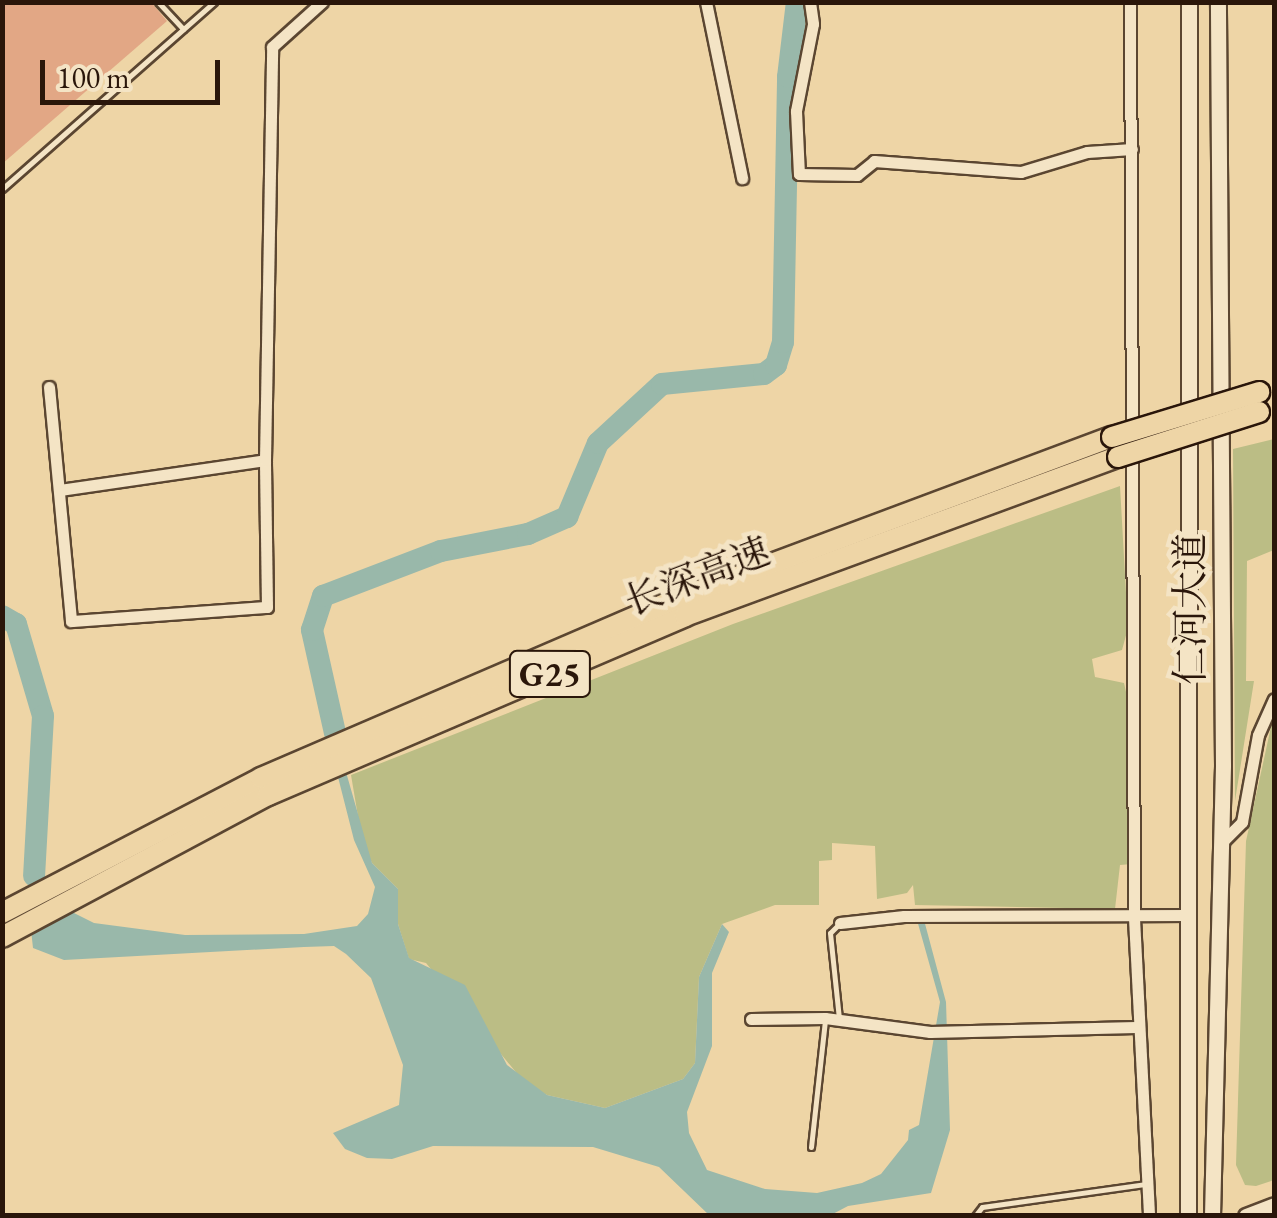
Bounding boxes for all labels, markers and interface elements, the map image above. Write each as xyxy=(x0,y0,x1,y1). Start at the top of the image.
scale bar xyxy=(45,40,225,102)
text: 100 m xyxy=(57,58,130,97)
street label: 长深高速 xyxy=(618,527,776,625)
street label: 仁河大道 xyxy=(1167,533,1213,685)
road number: G25 xyxy=(508,644,592,704)

